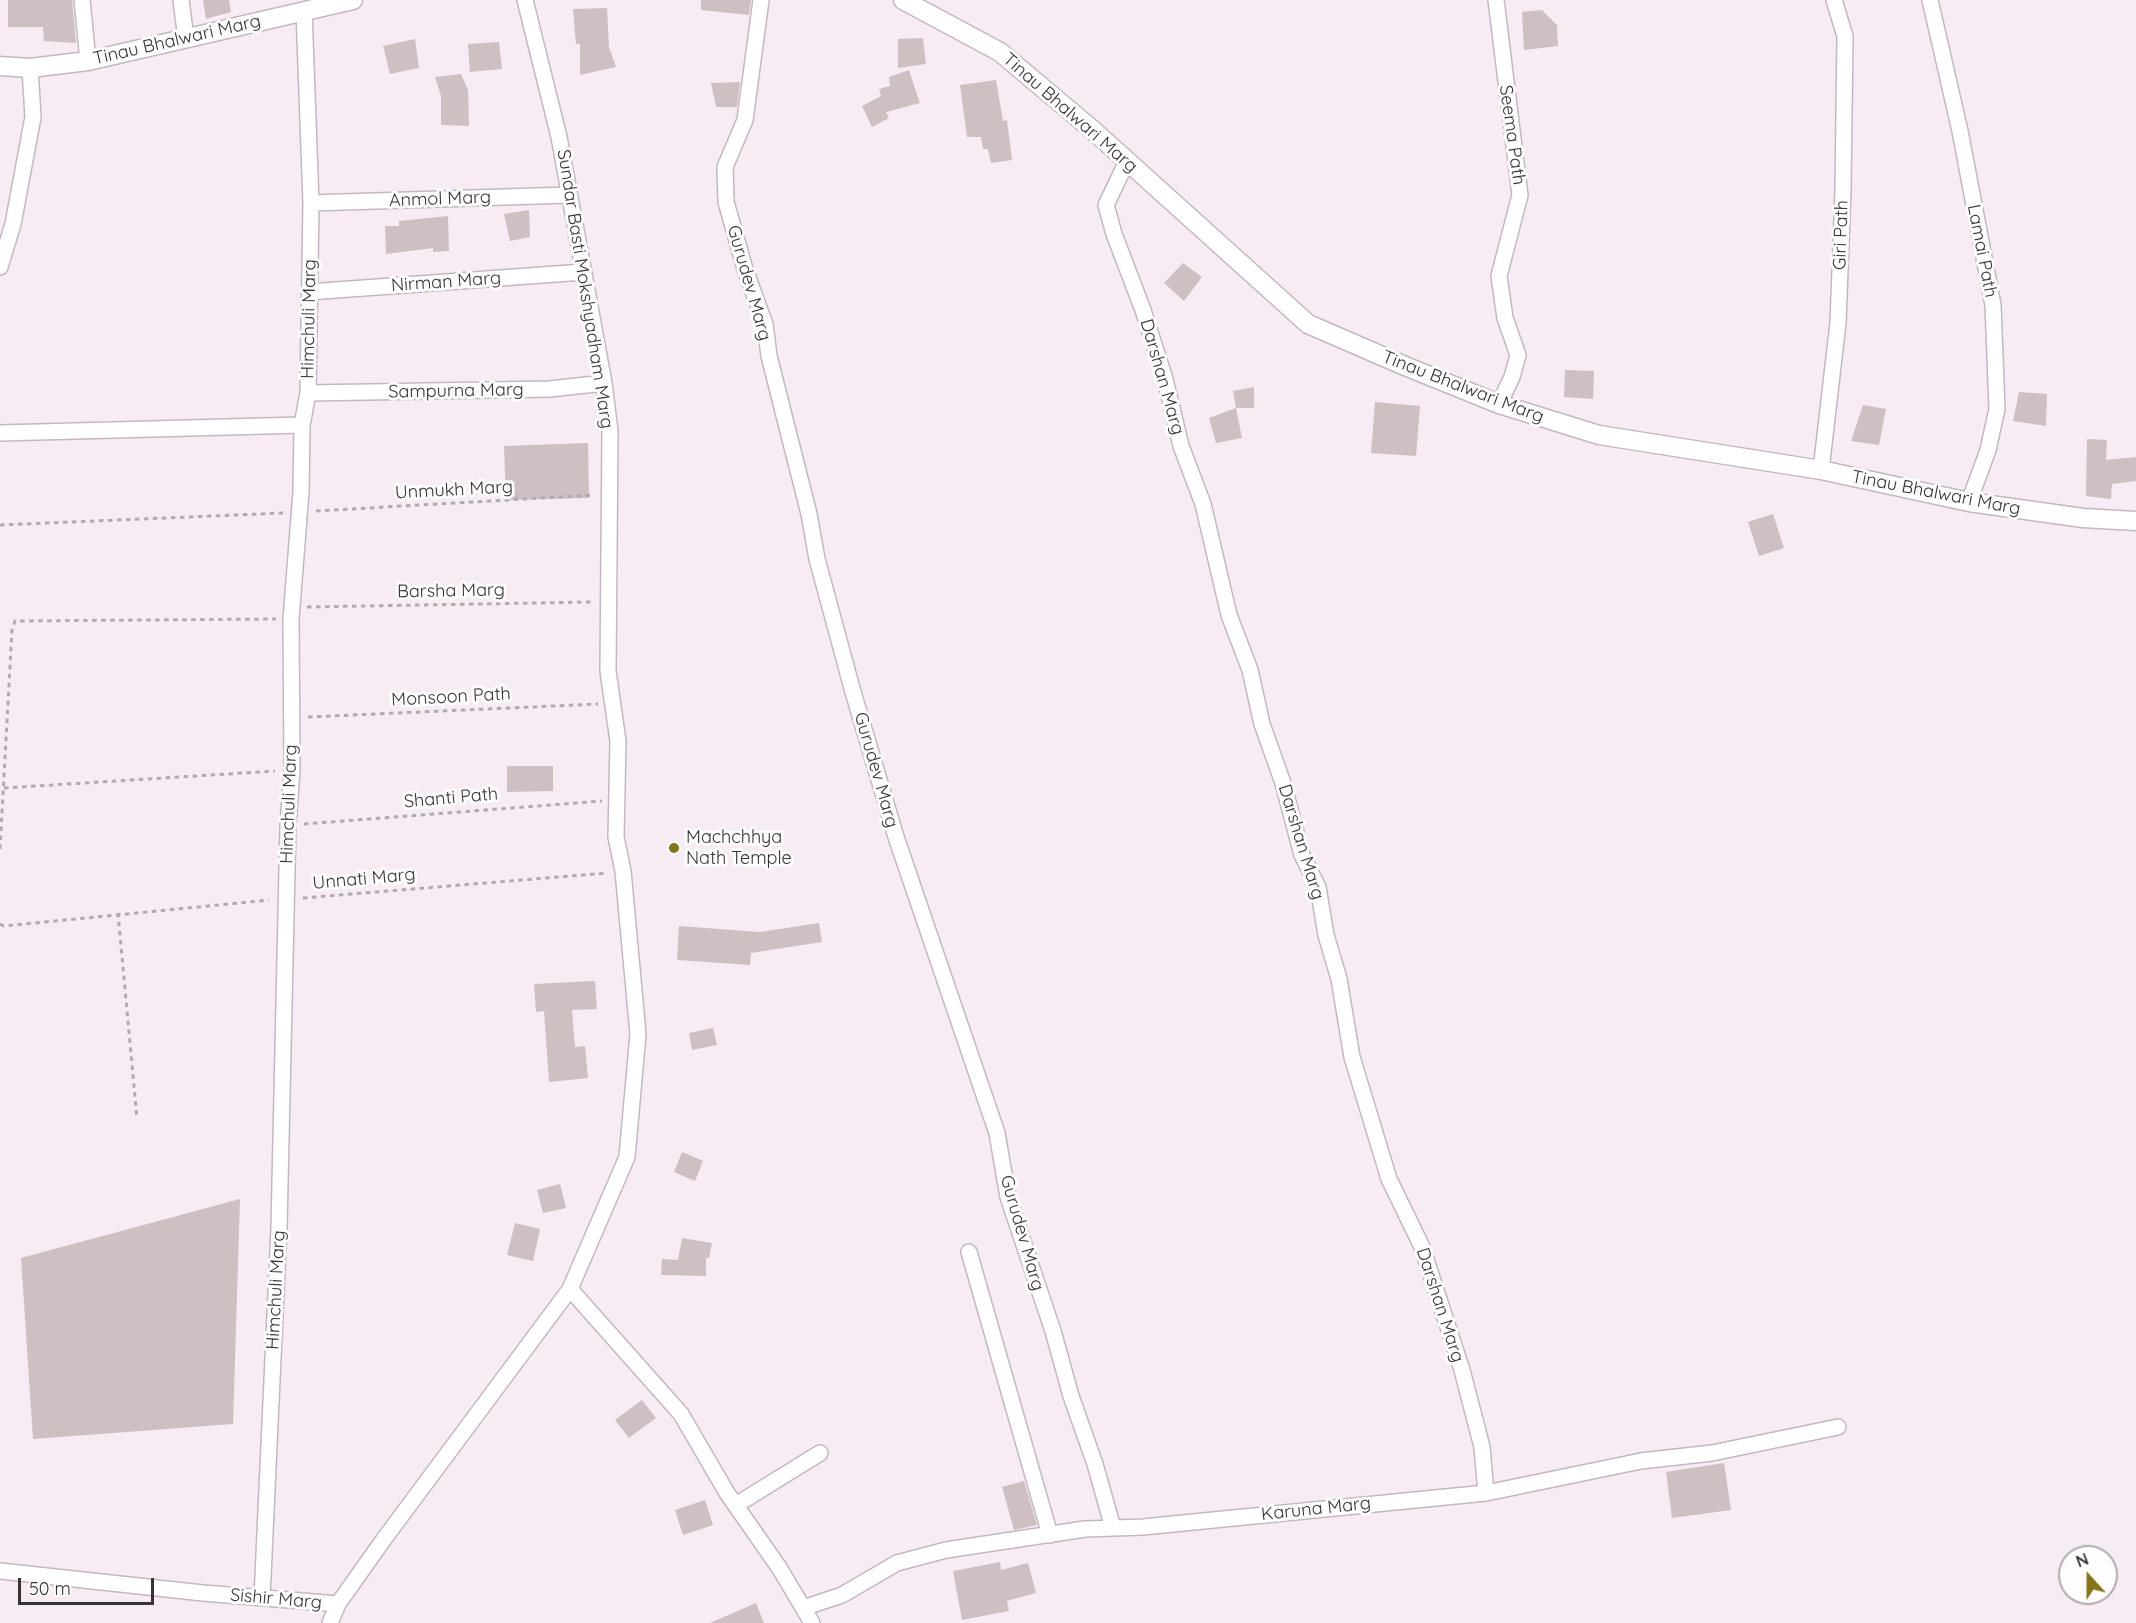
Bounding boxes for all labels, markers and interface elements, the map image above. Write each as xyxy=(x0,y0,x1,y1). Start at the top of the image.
street label: Tinau Bhalwari Marg xyxy=(91,10,263,70)
street label: Tinau Bhalwari Marg xyxy=(998,49,1142,177)
street label: Seema Path xyxy=(1494,84,1530,186)
street label: Sundar Basti Mokshyadham Marg xyxy=(552,148,618,430)
street label: Anmol Marg xyxy=(389,186,491,212)
street label: Giri Path xyxy=(1829,200,1853,270)
street label: Lamai Path xyxy=(1962,203,2002,299)
street label: Gurudev Marg xyxy=(722,223,776,343)
street label: Himchuli Marg xyxy=(297,259,321,379)
street label: Nirman Marg xyxy=(390,267,502,297)
street label: Darshan Marg xyxy=(1135,317,1189,437)
street label: Tinau Bhalwari Marg xyxy=(1379,346,1547,428)
street label: Sampurna Marg xyxy=(388,379,524,403)
street label: Tinau Bhalwari Marg xyxy=(1850,466,2022,520)
street label: Unmukh Marg xyxy=(394,476,514,504)
street label: Barsha Marg xyxy=(397,579,505,603)
street label: Monsoon Path xyxy=(391,683,511,711)
street label: Gurudev Marg xyxy=(849,710,903,830)
street label: Himchuli Marg xyxy=(276,744,302,864)
street label: Darshan Marg xyxy=(1273,782,1329,902)
street label: Shanti Path xyxy=(403,783,499,813)
place label: Machchhya Nath Temple xyxy=(686,827,792,870)
marker: Machchhya Nath Temple xyxy=(667,841,681,855)
street label: Unnati Marg xyxy=(312,864,416,894)
street label: Gurudev Marg xyxy=(995,1173,1049,1293)
street label: Himchuli Marg xyxy=(262,1230,290,1350)
street label: Darshan Marg xyxy=(1411,1245,1469,1365)
street label: Karuna Marg xyxy=(1260,1493,1372,1525)
north arrow xyxy=(2058,1545,2118,1605)
text: N xyxy=(2073,1549,2091,1572)
scale bar xyxy=(21,1566,158,1604)
text: 50 m xyxy=(29,1577,71,1600)
street label: Sishir Marg xyxy=(229,1584,323,1614)

